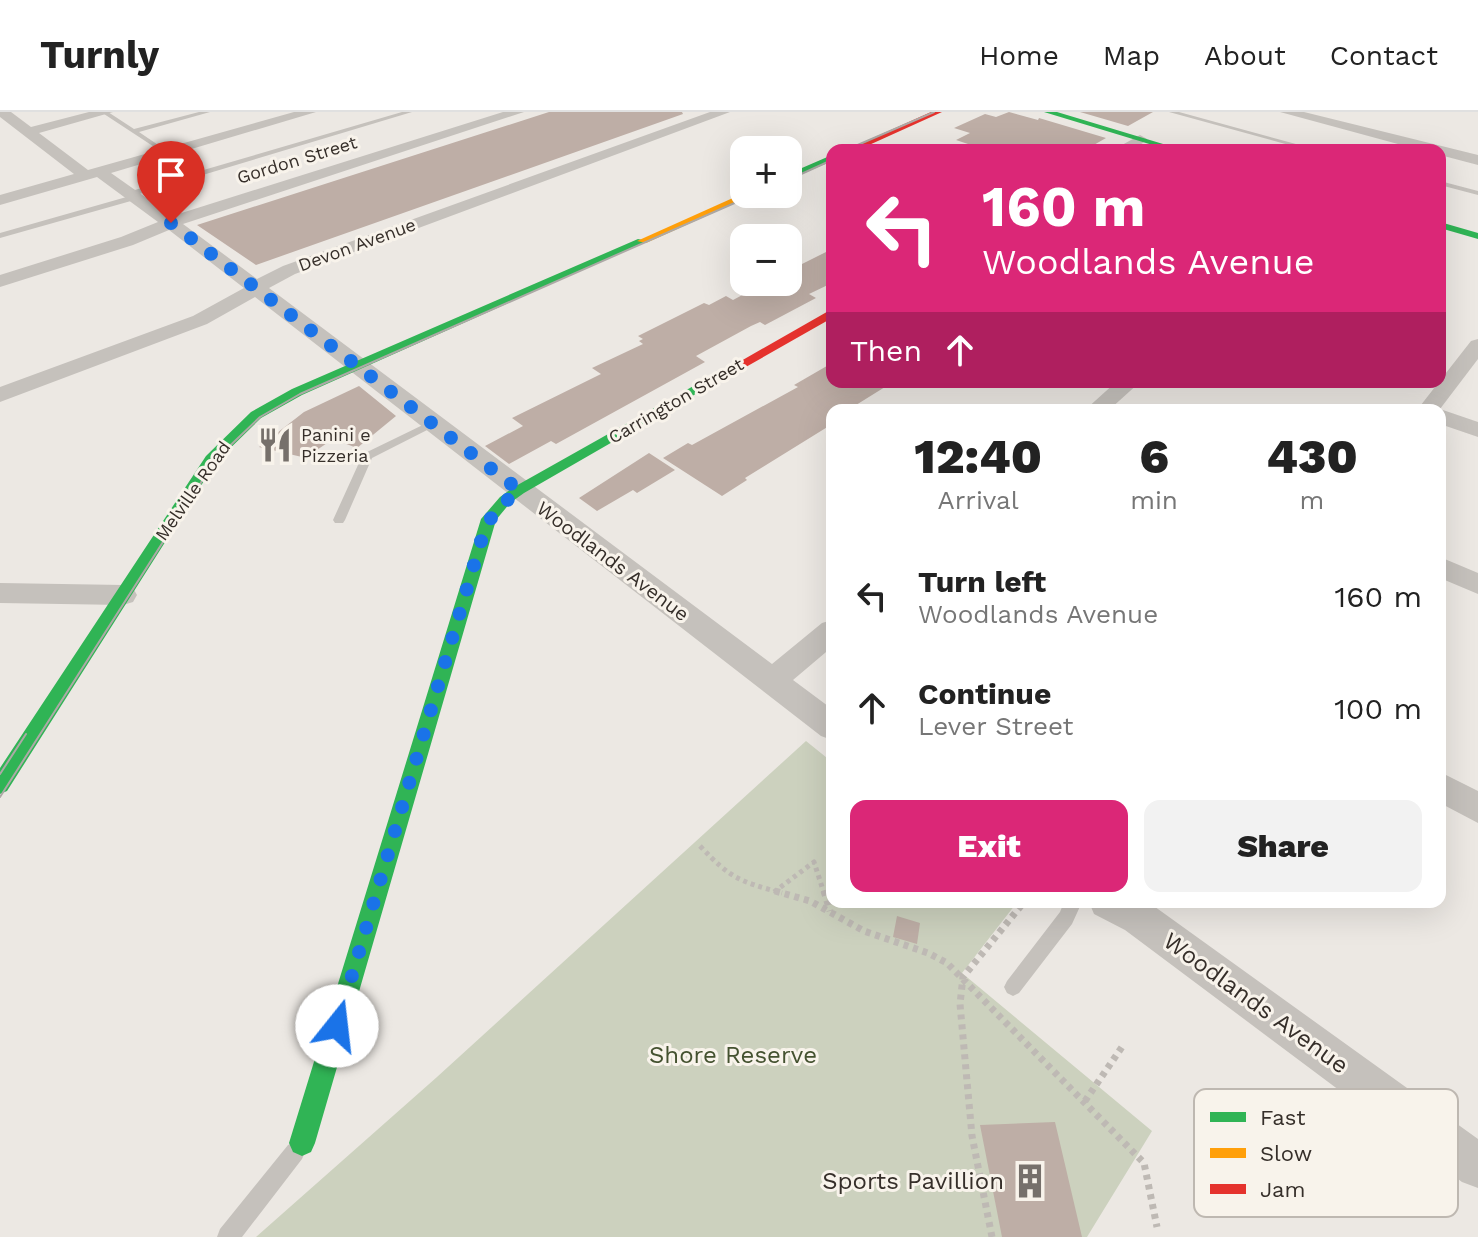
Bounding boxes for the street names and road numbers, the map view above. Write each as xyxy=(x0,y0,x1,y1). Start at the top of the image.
street label: Gordon Street xyxy=(234,131,360,188)
street label: Devon Avenue xyxy=(295,214,418,276)
street label: Carrington Street xyxy=(604,353,747,448)
street label: Melville Road xyxy=(151,437,235,544)
street label: Woodlands Avenue xyxy=(532,496,694,626)
street label: Woodlands Avenue xyxy=(1158,927,1354,1079)

